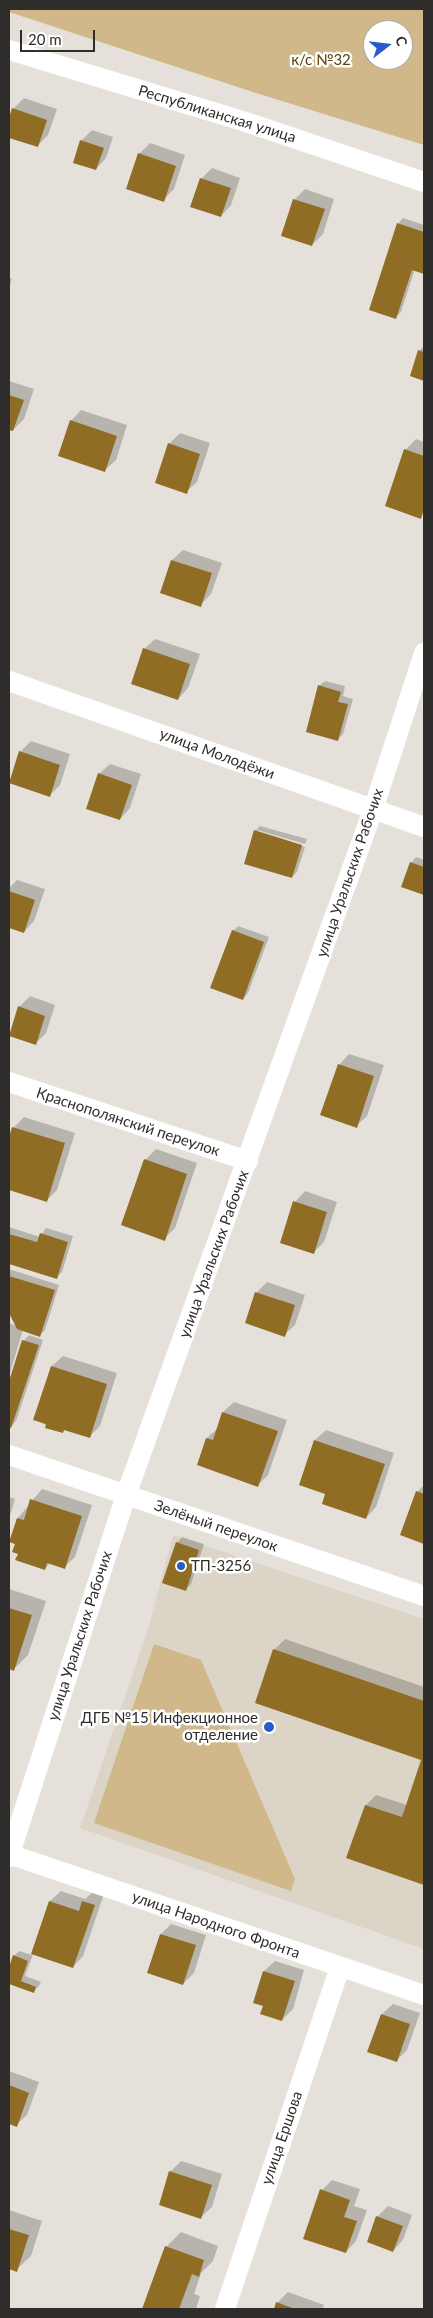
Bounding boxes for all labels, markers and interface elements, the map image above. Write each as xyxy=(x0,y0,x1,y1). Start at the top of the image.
scale bar xyxy=(22,20,98,52)
north arrow xyxy=(363,20,413,70)
text: 20 m xyxy=(28,30,62,48)
text: С xyxy=(392,34,411,48)
park label: к/с №32 xyxy=(291,51,351,69)
street label: Республиканская улица xyxy=(136,81,298,147)
street label: улица Молодёжи xyxy=(157,725,277,783)
street label: улица Уральских Рабочих xyxy=(313,786,387,960)
street label: Краснополянский переулок xyxy=(34,1084,222,1160)
street label: улица Уральских Рабочих xyxy=(175,1168,253,1340)
street label: Зелёный переулок xyxy=(152,1496,280,1556)
street label: улица Уральских Рабочих xyxy=(44,1549,116,1723)
place label: ТП-3256 xyxy=(191,1557,251,1575)
marker: ТП-3256 xyxy=(175,1560,187,1572)
place label: ДГБ №15 Инфекционное отделение xyxy=(81,1709,258,1744)
marker: ДГБ №15 Инфекционное отделение xyxy=(262,1720,276,1734)
street label: улица Народного Фронта xyxy=(130,1888,302,1962)
street label: улица Ершова xyxy=(258,2089,306,2187)

